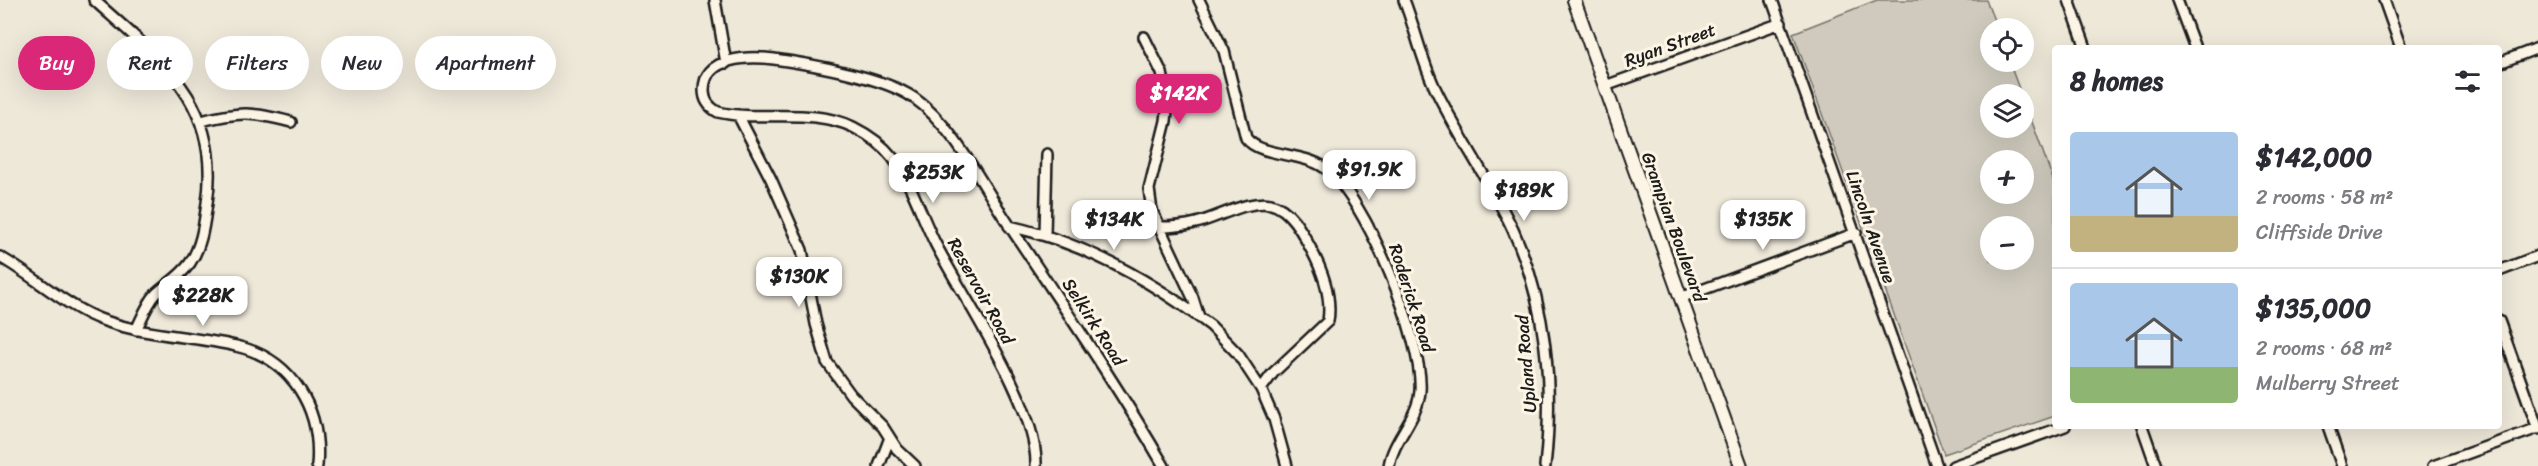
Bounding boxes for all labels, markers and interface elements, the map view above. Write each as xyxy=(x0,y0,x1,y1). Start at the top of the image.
street label: Ryan Street xyxy=(1620,14,1720,76)
map controls xyxy=(1980,18,2034,270)
button: locate xyxy=(1980,18,2034,72)
chip: Buy xyxy=(18,36,95,90)
chip: Rent xyxy=(107,36,193,90)
chip: Filters xyxy=(205,36,309,90)
chip: New xyxy=(321,36,403,90)
chip: Apartment xyxy=(415,36,556,90)
text: 8 homes xyxy=(2070,58,2163,104)
icon: filters xyxy=(2451,65,2484,98)
pin: $142K xyxy=(1137,74,1221,125)
text: $142K xyxy=(1150,76,1208,111)
button: layers xyxy=(1980,84,2034,138)
text: $142,000 xyxy=(2256,134,2372,180)
street label: Grampian Boulevard xyxy=(1632,147,1716,308)
pin: $91.9K xyxy=(1320,150,1418,201)
button: + xyxy=(1980,150,2034,204)
text: $91.9K xyxy=(1337,152,1401,187)
pin: $253K xyxy=(891,153,975,204)
text: $253K xyxy=(903,155,963,190)
icon: home xyxy=(2118,156,2190,228)
street label: Lincoln Avenue xyxy=(1837,166,1905,288)
pin: $189K xyxy=(1482,171,1566,222)
text: $189K xyxy=(1495,173,1553,208)
text: 2 rooms · 58 m² xyxy=(2256,180,2393,215)
pin: $134K xyxy=(1072,200,1156,251)
pin: $135K xyxy=(1721,200,1805,251)
text: $134K xyxy=(1085,202,1143,237)
text: $135K xyxy=(1734,202,1792,237)
text: Cliffside Drive xyxy=(2256,215,2383,250)
button: − xyxy=(1980,216,2034,270)
street label: Reservoir Road xyxy=(938,232,1024,352)
street label: Roderick Road xyxy=(1379,239,1445,358)
pin: $130K xyxy=(757,257,841,308)
text: $130K xyxy=(770,259,828,294)
street label: Selkirk Road xyxy=(1053,271,1136,374)
pin: $228K xyxy=(161,276,245,327)
text: $228K xyxy=(173,278,233,313)
text: $135,000 xyxy=(2256,285,2371,331)
icon: home xyxy=(2118,307,2190,379)
street label: Upland Road xyxy=(1506,312,1546,414)
text: 2 rooms · 68 m² xyxy=(2256,331,2392,366)
text: Mulberry Street xyxy=(2256,366,2400,401)

